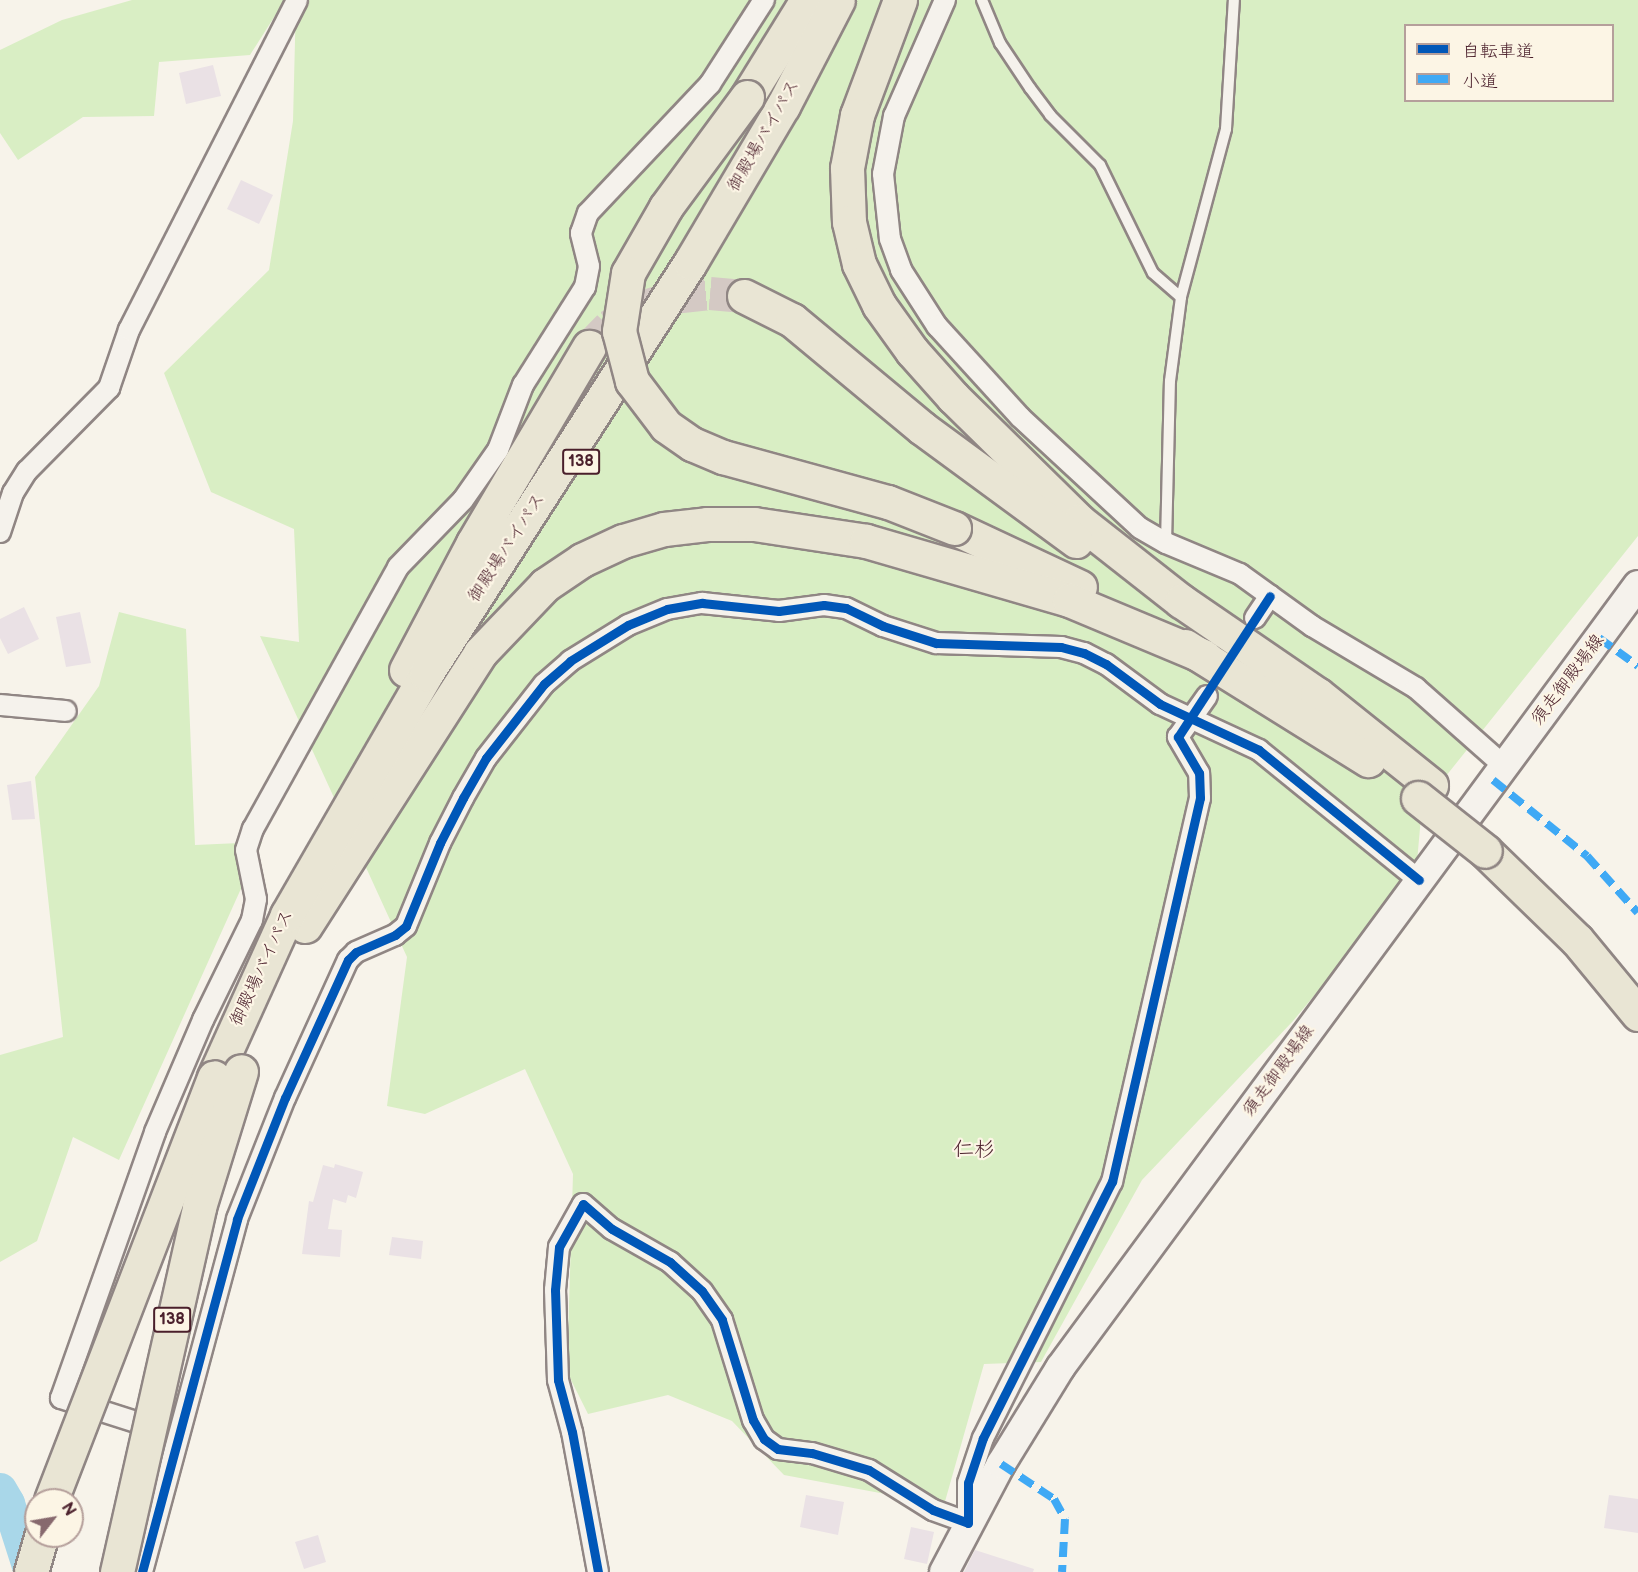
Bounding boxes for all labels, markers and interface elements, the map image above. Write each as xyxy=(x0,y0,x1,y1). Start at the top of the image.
legend xyxy=(1404,24,1614,102)
text: 自転車道 xyxy=(1462,41,1534,62)
text: 小道 xyxy=(1462,71,1498,92)
street label: 御殿場バイパス xyxy=(723,76,805,196)
road number: 138 xyxy=(562,449,600,475)
street label: 御殿場バイパス xyxy=(464,489,550,607)
street label: 須走御殿場線 xyxy=(1527,630,1609,730)
street label: 御殿場バイパス xyxy=(226,906,298,1030)
street label: 須走御殿場線 xyxy=(1239,1021,1319,1121)
district label: 仁杉 xyxy=(953,1137,995,1163)
road number: 138 xyxy=(152,1307,192,1333)
north arrow xyxy=(24,1488,84,1548)
text: N xyxy=(57,1499,79,1520)

